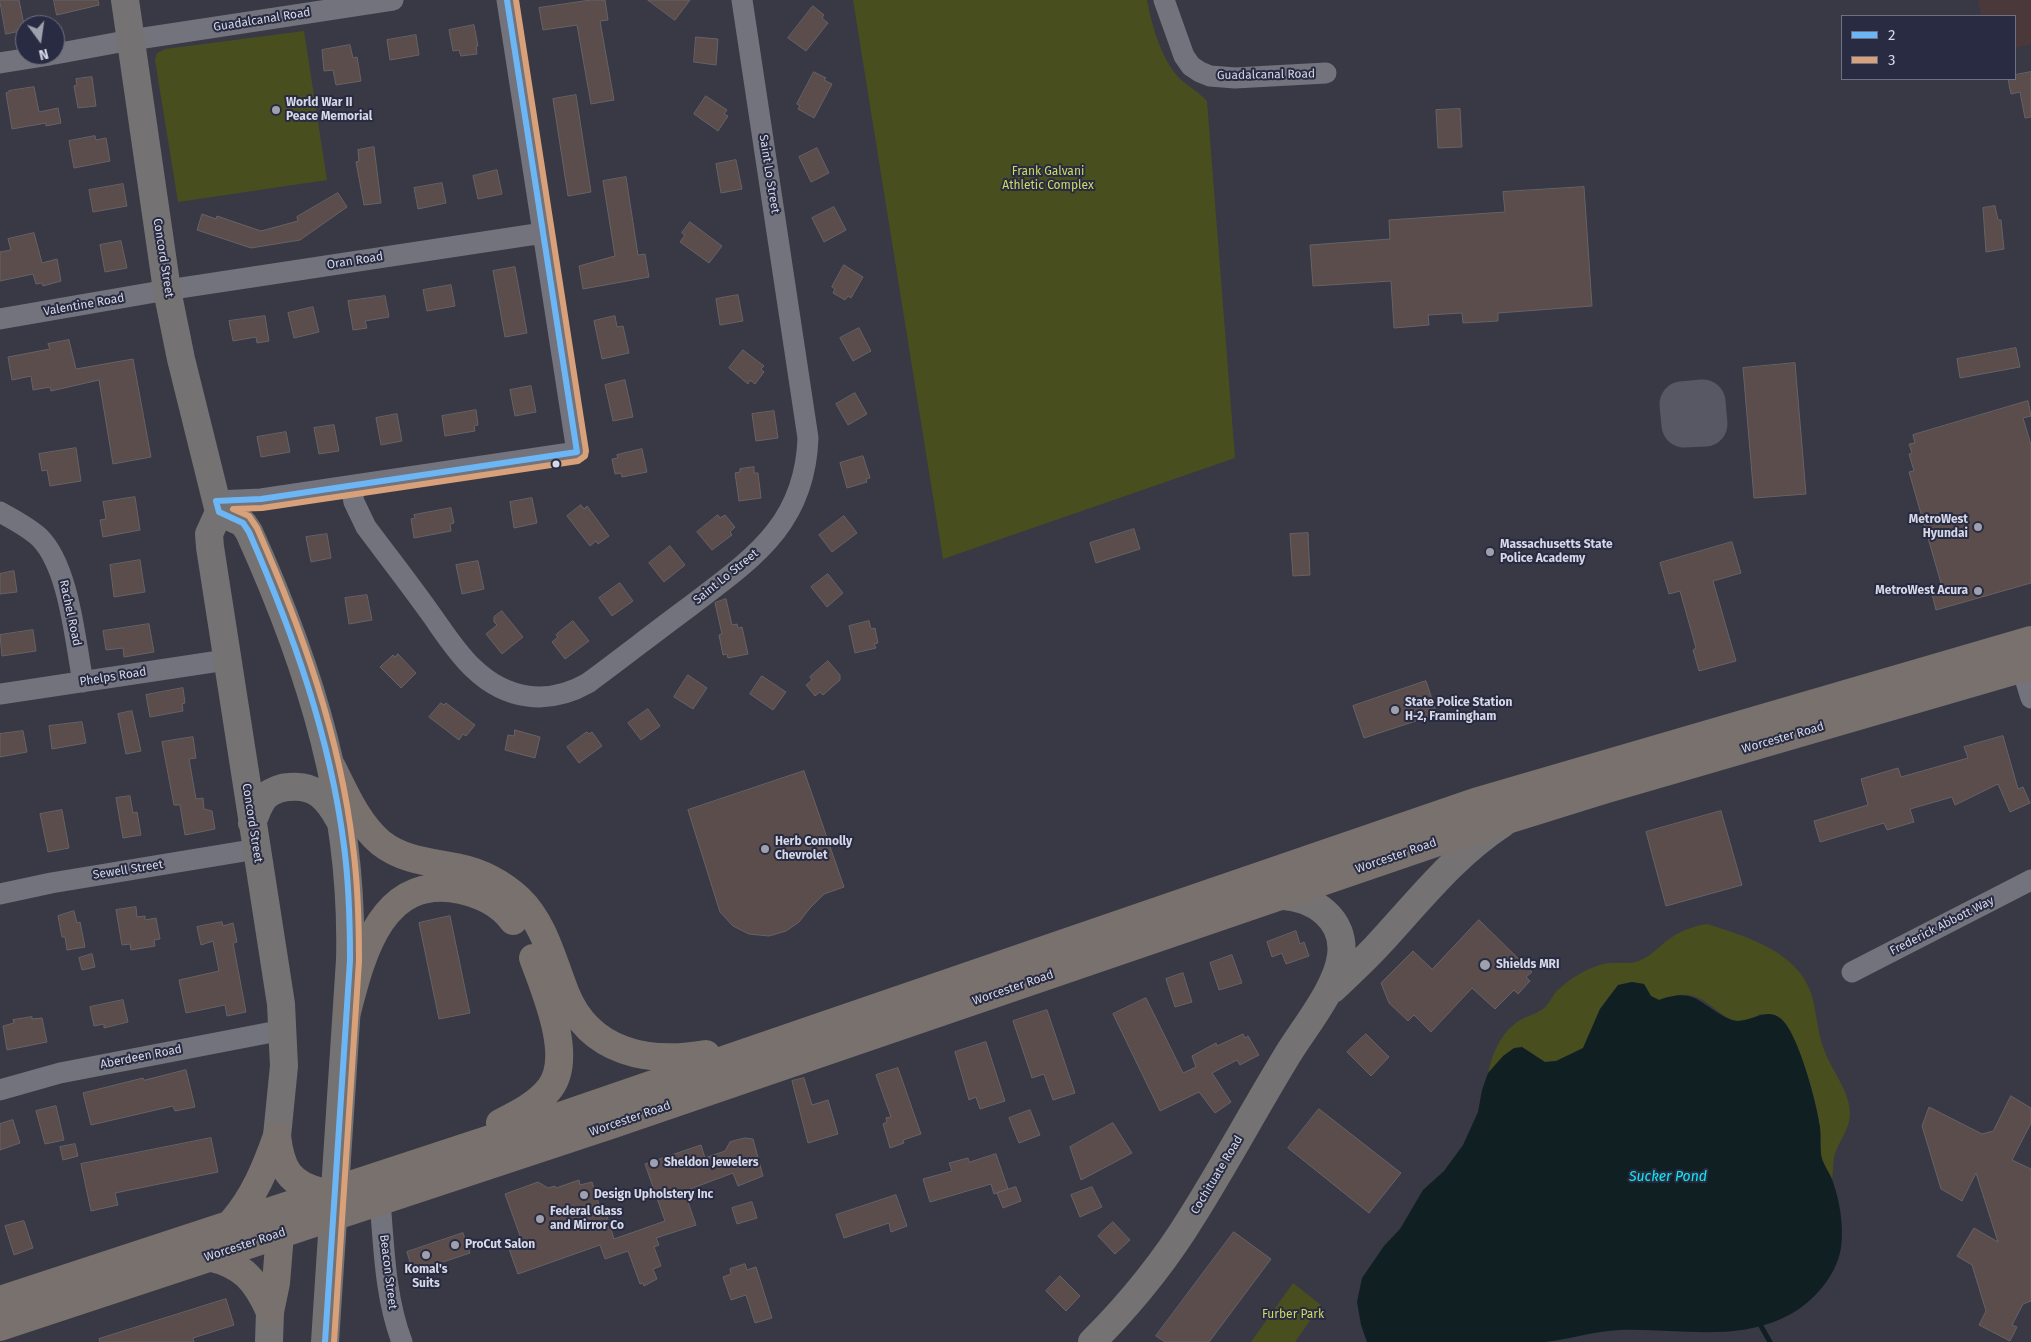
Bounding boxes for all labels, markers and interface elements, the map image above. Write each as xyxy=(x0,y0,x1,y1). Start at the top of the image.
street label: Guadalcanal Road xyxy=(212,5,312,35)
north arrow xyxy=(15,15,65,65)
legend xyxy=(1841,15,2016,80)
text: 2 xyxy=(1888,26,1895,44)
text: N xyxy=(37,45,50,63)
text: 3 xyxy=(1888,51,1896,69)
street label: Guadalcanal Road xyxy=(1217,67,1315,83)
place label: World War II Peace Memorial xyxy=(286,96,372,124)
marker: World War II Peace Memorial xyxy=(270,104,282,116)
street label: Saint Lo Street xyxy=(756,134,782,214)
park label: Frank Galvani Athletic Complex xyxy=(1002,165,1094,193)
street label: Concord Street xyxy=(150,217,176,299)
street label: Oran Road xyxy=(326,249,384,273)
street label: Valentine Road xyxy=(42,291,126,319)
unlabelled marker xyxy=(551,459,561,469)
place label: MetroWest Hyundai xyxy=(1909,513,1968,541)
marker: MetroWest Hyundai xyxy=(1972,521,1984,533)
place label: Massachusetts State Police Academy xyxy=(1500,538,1613,566)
street label: Saint Lo Street xyxy=(691,546,761,608)
marker: Massachusetts State Police Academy xyxy=(1484,546,1496,558)
street label: Rachel Road xyxy=(56,579,84,647)
place label: MetroWest Acura xyxy=(1875,584,1968,598)
marker: MetroWest Acura xyxy=(1972,585,1984,597)
street label: Phelps Road xyxy=(79,665,147,689)
place label: State Police Station H-2, Framingham xyxy=(1405,696,1512,724)
marker: State Police Station H-2, Framingham xyxy=(1389,704,1401,716)
street label: Worcester Road xyxy=(1740,719,1826,757)
street label: Concord Street xyxy=(239,782,265,864)
place label: Herb Connolly Chevrolet xyxy=(775,835,852,863)
street label: Worcester Road xyxy=(1354,835,1438,877)
marker: Herb Connolly Chevrolet xyxy=(759,843,771,855)
street label: Sewell Street xyxy=(92,857,164,883)
street label: Frederick Abbott Way xyxy=(1888,894,1996,958)
marker: Shields MRI xyxy=(1478,958,1492,972)
place label: Shields MRI xyxy=(1496,958,1559,972)
street label: Worcester Road xyxy=(971,967,1055,1009)
street label: Aberdeen Road xyxy=(99,1042,183,1072)
street label: Worcester Road xyxy=(588,1098,672,1140)
street label: Cochituate Road xyxy=(1188,1133,1246,1217)
place label: Sheldon Jewelers xyxy=(664,1156,759,1170)
marker: Sheldon Jewelers xyxy=(648,1157,660,1169)
water label: Sucker Pond xyxy=(1629,1169,1707,1185)
place label: Design Upholstery Inc xyxy=(594,1188,713,1202)
marker: Design Upholstery Inc xyxy=(578,1189,590,1201)
place label: Federal Glass and Mirror Co xyxy=(550,1205,624,1233)
marker: Federal Glass and Mirror Co xyxy=(534,1213,546,1225)
street label: Worcester Road xyxy=(202,1225,288,1265)
street label: Beacon Street xyxy=(376,1234,400,1310)
place label: ProCut Salon xyxy=(465,1238,535,1252)
marker: ProCut Salon xyxy=(449,1239,461,1251)
marker: Komal's Suits xyxy=(420,1249,432,1261)
place label: Komal's Suits xyxy=(405,1263,447,1291)
park label: Furber Park xyxy=(1262,1308,1324,1322)

